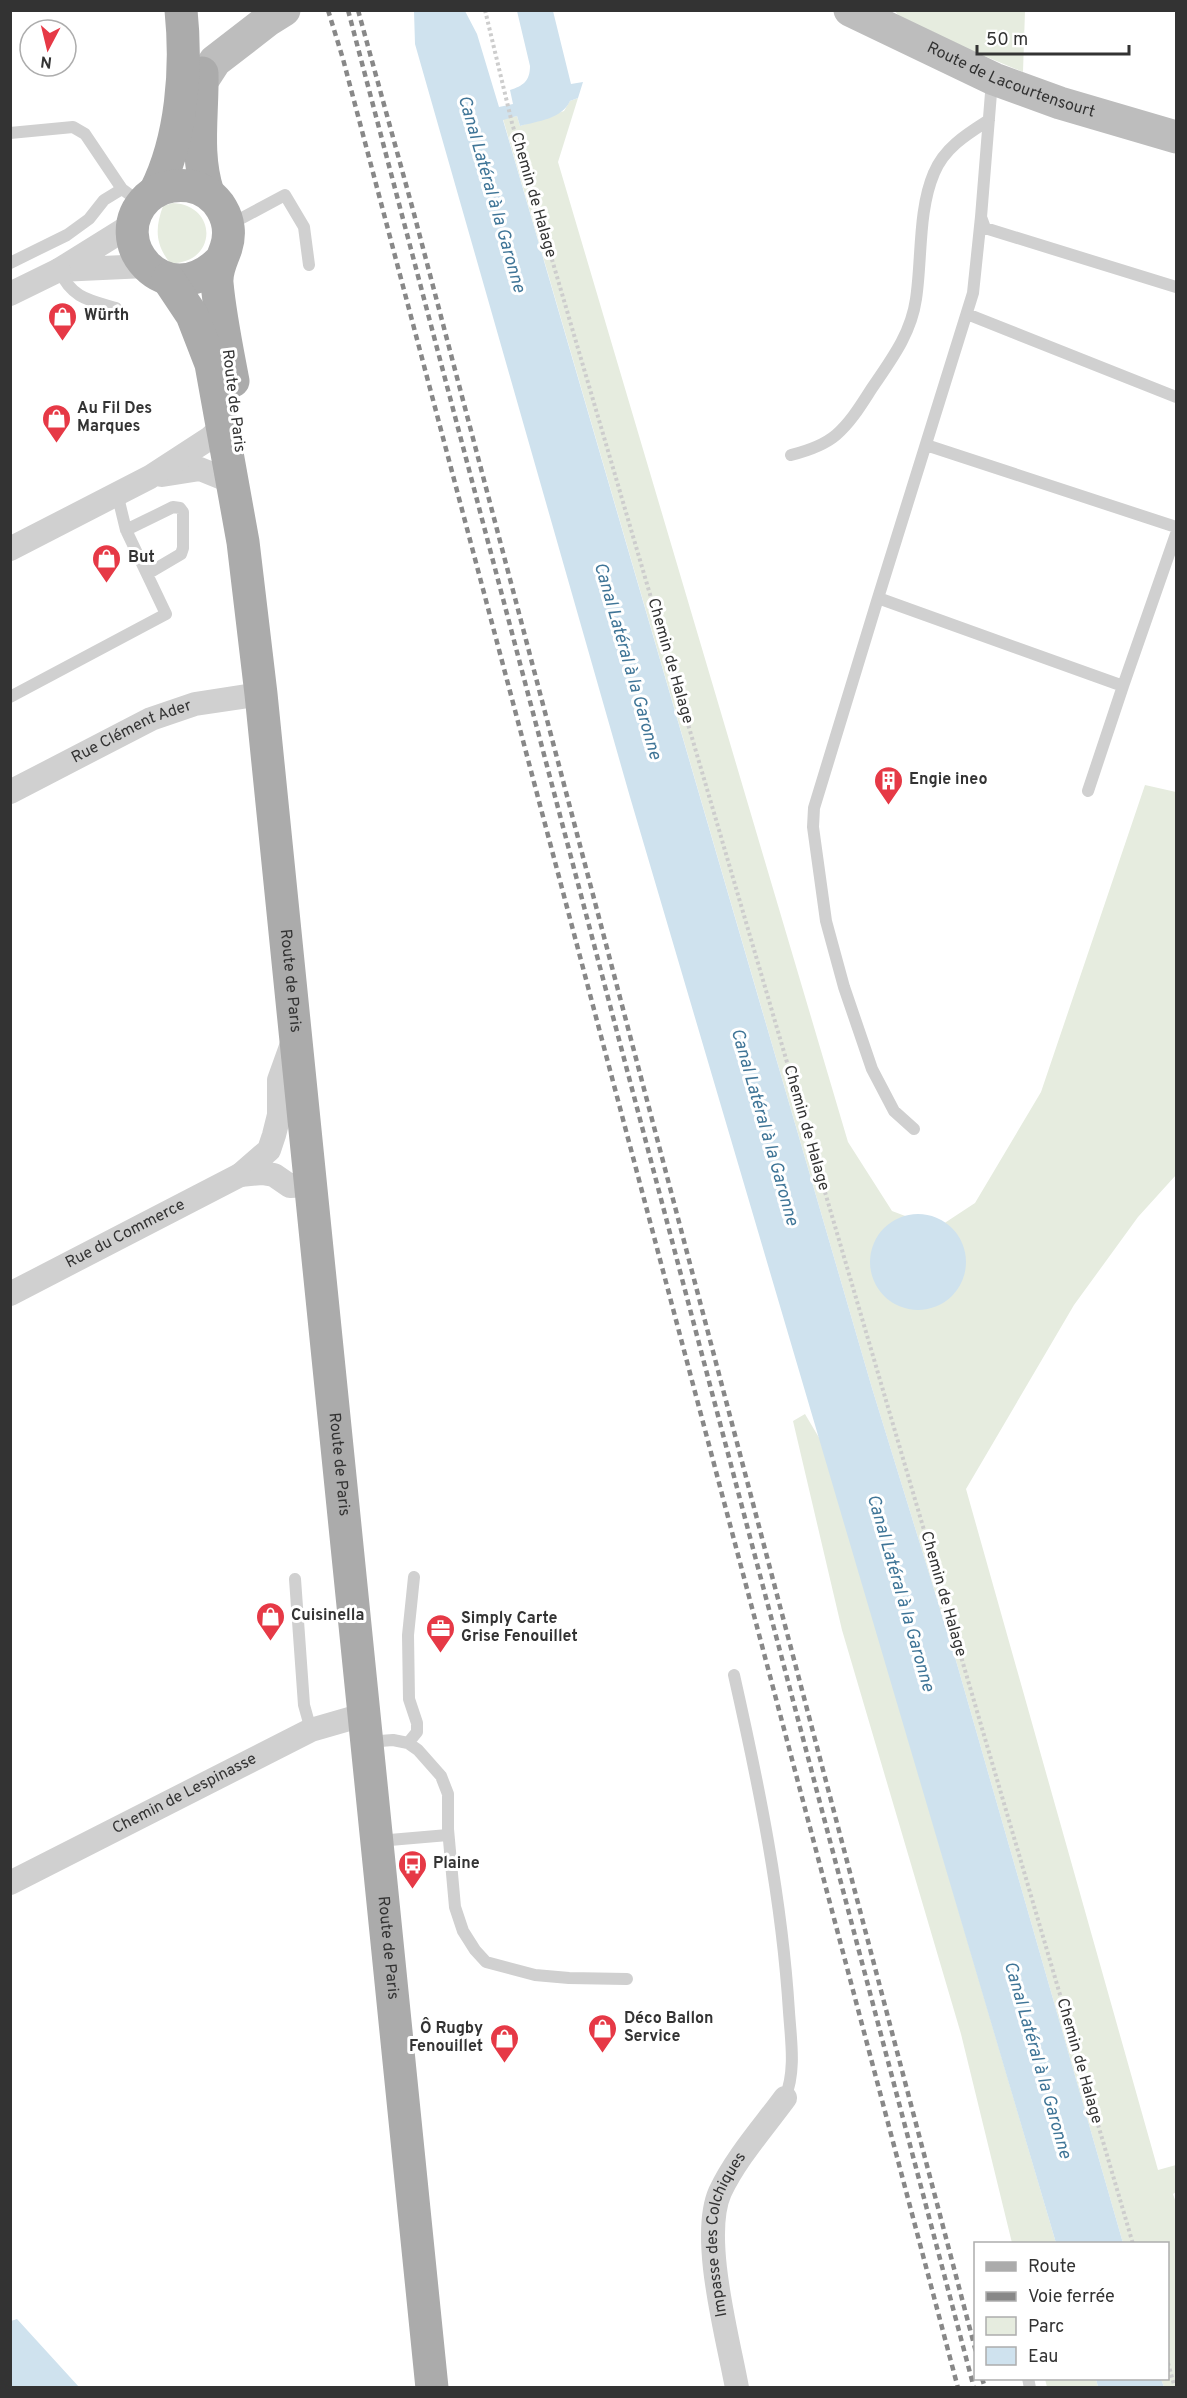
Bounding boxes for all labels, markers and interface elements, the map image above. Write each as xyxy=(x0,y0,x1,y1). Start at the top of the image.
north arrow xyxy=(18,18,78,78)
scale bar xyxy=(977,18,1128,56)
text: 50 m xyxy=(986,29,1028,52)
street label: Route de Lacourtensourt xyxy=(923,38,1097,123)
text: N xyxy=(39,50,53,72)
water label: Canal Latéral à la Garonne xyxy=(452,93,530,296)
street label: Chemin de Halage xyxy=(506,130,560,260)
shop icon: Würth xyxy=(47,300,79,342)
place label: Würth xyxy=(84,306,129,326)
street label: Route de Paris xyxy=(217,348,249,454)
place label: Au Fil Des Marques xyxy=(77,399,152,437)
shop icon: Au Fil Des Marques xyxy=(40,402,72,444)
shop icon: But xyxy=(91,542,123,584)
place label: But xyxy=(128,548,155,568)
water label: Canal Latéral à la Garonne xyxy=(588,560,666,763)
street label: Chemin de Halage xyxy=(643,596,697,726)
street label: Rue Clément Ader xyxy=(68,696,194,768)
building icon: Engie ineo xyxy=(872,764,904,806)
place label: Engie ineo xyxy=(909,770,987,790)
street label: Route de Paris xyxy=(275,928,305,1034)
water label: Canal Latéral à la Garonne xyxy=(725,1026,803,1229)
street label: Chemin de Halage xyxy=(779,1063,833,1193)
street label: Rue du Commerce xyxy=(62,1195,189,1273)
street label: Route de Paris xyxy=(324,1412,354,1517)
water label: Canal Latéral à la Garonne xyxy=(861,1492,939,1695)
street label: Chemin de Halage xyxy=(916,1529,970,1659)
shop icon: Cuisinella xyxy=(254,1600,286,1642)
place label: Cuisinella xyxy=(291,1606,364,1626)
place label: Simply Carte Grise Fenouillet xyxy=(461,1609,578,1647)
office icon: Simply Carte Grise Fenouillet xyxy=(424,1612,456,1654)
street label: Chemin de Lespinasse xyxy=(109,1749,260,1839)
bus stop icon: Plaine xyxy=(396,1848,428,1890)
place label: Plaine xyxy=(433,1854,480,1874)
street label: Route de Paris xyxy=(372,1895,403,2001)
water label: Canal Latéral à la Garonne xyxy=(998,1959,1076,2162)
street label: Chemin de Halage xyxy=(1052,1996,1106,2126)
place label: Déco Ballon Service xyxy=(624,2009,714,2047)
shop icon: Déco Ballon Service xyxy=(587,2012,619,2054)
place label: Ô Rugby Fenouillet xyxy=(409,2017,483,2057)
shop icon: Ô Rugby Fenouillet xyxy=(488,2022,520,2064)
street label: Impasse des Colchiques xyxy=(703,2148,751,2319)
legend xyxy=(974,2242,1169,2380)
text: Route xyxy=(1028,2256,1076,2279)
text: Voie ferrée xyxy=(1028,2286,1115,2309)
text: Parc xyxy=(1028,2316,1064,2339)
text: Eau xyxy=(1028,2346,1058,2369)

